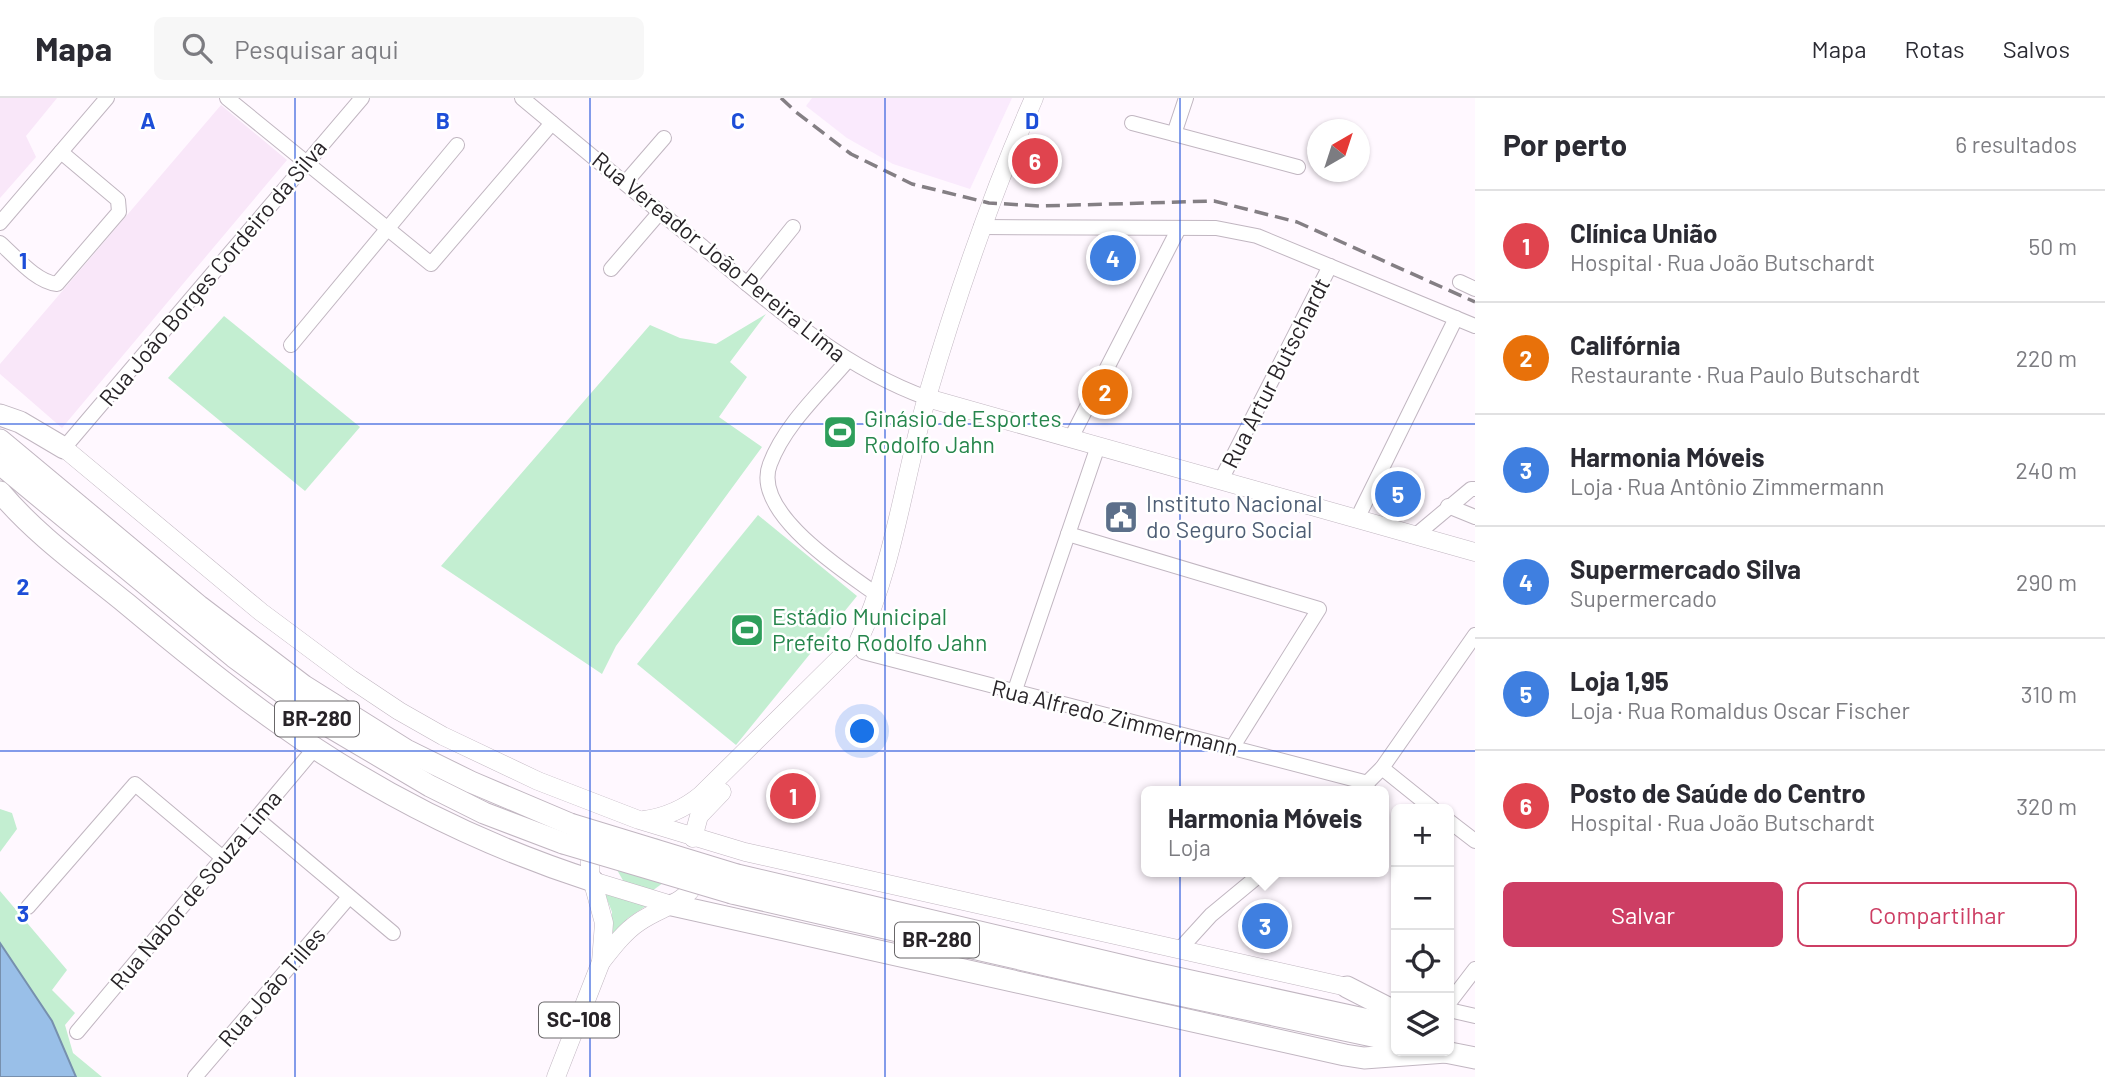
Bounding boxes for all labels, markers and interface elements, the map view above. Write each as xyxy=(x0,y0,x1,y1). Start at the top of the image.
search box xyxy=(154,17,644,80)
text: Mapa xyxy=(35,28,112,68)
icon: search xyxy=(178,29,216,67)
text: Pesquisar aqui xyxy=(234,33,399,64)
text: Mapa xyxy=(1812,34,1867,63)
text: Rotas xyxy=(1905,34,1965,63)
text: Salvos xyxy=(2003,34,2070,63)
text: A xyxy=(140,106,156,134)
text: B xyxy=(436,106,450,134)
text: C xyxy=(731,106,745,134)
text: D xyxy=(1025,106,1039,134)
north arrow xyxy=(1307,119,1370,182)
text: Por perto xyxy=(1503,126,1627,162)
text: 6 resultados xyxy=(1955,130,2077,158)
street label: Rua João Borges Cordeiro da Silva xyxy=(93,133,332,411)
pin: 6 xyxy=(1012,135,1058,187)
street label: Rua Vereador João Pereira Lima xyxy=(587,145,852,367)
text: Clínica União xyxy=(1570,217,1717,248)
pin: 4 xyxy=(1090,232,1136,284)
text: 1 xyxy=(1522,232,1530,260)
text: 50 m xyxy=(2029,232,2077,260)
text: 1 xyxy=(19,246,27,274)
text: Hospital · Rua João Butschardt xyxy=(1570,248,1875,276)
street label: Rua Artur Butschardt xyxy=(1215,273,1335,473)
text: Califórnia xyxy=(1570,329,1681,360)
text: 2 xyxy=(1520,344,1532,372)
text: 220 m xyxy=(2016,344,2077,372)
text: Restaurante · Rua Paulo Butschardt xyxy=(1570,360,1920,388)
pin: 2 xyxy=(1082,366,1128,418)
place label: Ginásio de Esportes Rodolfo Jahn xyxy=(864,404,1061,458)
sports icon: Ginásio de Esportes Rodolfo Jahn xyxy=(821,413,859,451)
text: Harmonia Móveis xyxy=(1570,441,1765,472)
text: 3 xyxy=(1520,456,1532,484)
text: 240 m xyxy=(2015,456,2077,484)
pin: 5 xyxy=(1375,468,1421,520)
text: Loja · Rua Antônio Zimmermann xyxy=(1570,472,1884,500)
place label: Instituto Nacional do Seguro Social xyxy=(1146,489,1323,543)
public building icon: Instituto Nacional do Seguro Social xyxy=(1102,498,1140,536)
text: Supermercado Silva xyxy=(1570,553,1801,584)
text: 4 xyxy=(1519,568,1533,596)
text: 290 m xyxy=(2016,568,2077,596)
text: 2 xyxy=(17,572,29,600)
text: Supermercado xyxy=(1570,584,1717,612)
place label: Estádio Municipal Prefeito Rodolfo Jahn xyxy=(772,602,987,656)
sports icon: Estádio Municipal Prefeito Rodolfo Jahn xyxy=(728,611,766,649)
text: Loja 1,95 xyxy=(1570,665,1669,696)
street label: Rua Alfredo Zimmermann xyxy=(989,673,1241,761)
text: 5 xyxy=(1520,680,1532,708)
text: 310 m xyxy=(2021,680,2077,708)
text: Loja · Rua Romaldus Oscar Fischer xyxy=(1570,696,1910,724)
road number: BR-280 xyxy=(275,702,359,736)
your location xyxy=(845,714,879,748)
pin: 1 xyxy=(770,770,816,822)
text: Posto de Saúde do Centro xyxy=(1570,777,1866,808)
street label: Rua Nabor de Souza Lima xyxy=(104,784,287,995)
popup xyxy=(1141,786,1389,877)
text: 6 xyxy=(1520,792,1532,820)
text: 320 m xyxy=(2016,792,2077,820)
text: Harmonia Móveis xyxy=(1168,802,1362,833)
map controls xyxy=(1391,804,1454,1056)
button: + xyxy=(1391,804,1454,867)
text: Hospital · Rua João Butschardt xyxy=(1570,808,1875,836)
text: Loja xyxy=(1168,833,1211,861)
button: − xyxy=(1391,867,1454,930)
button: Salvar xyxy=(1503,882,1783,947)
button: Compartilhar xyxy=(1797,882,2077,947)
text: 3 xyxy=(17,899,29,927)
pin: 3 xyxy=(1242,900,1288,952)
street label: Rua João Tilles xyxy=(212,921,331,1052)
road number: BR-280 xyxy=(895,922,979,958)
button: locate xyxy=(1391,930,1454,993)
button: layers xyxy=(1391,993,1454,1056)
road number: SC-108 xyxy=(539,1002,619,1038)

